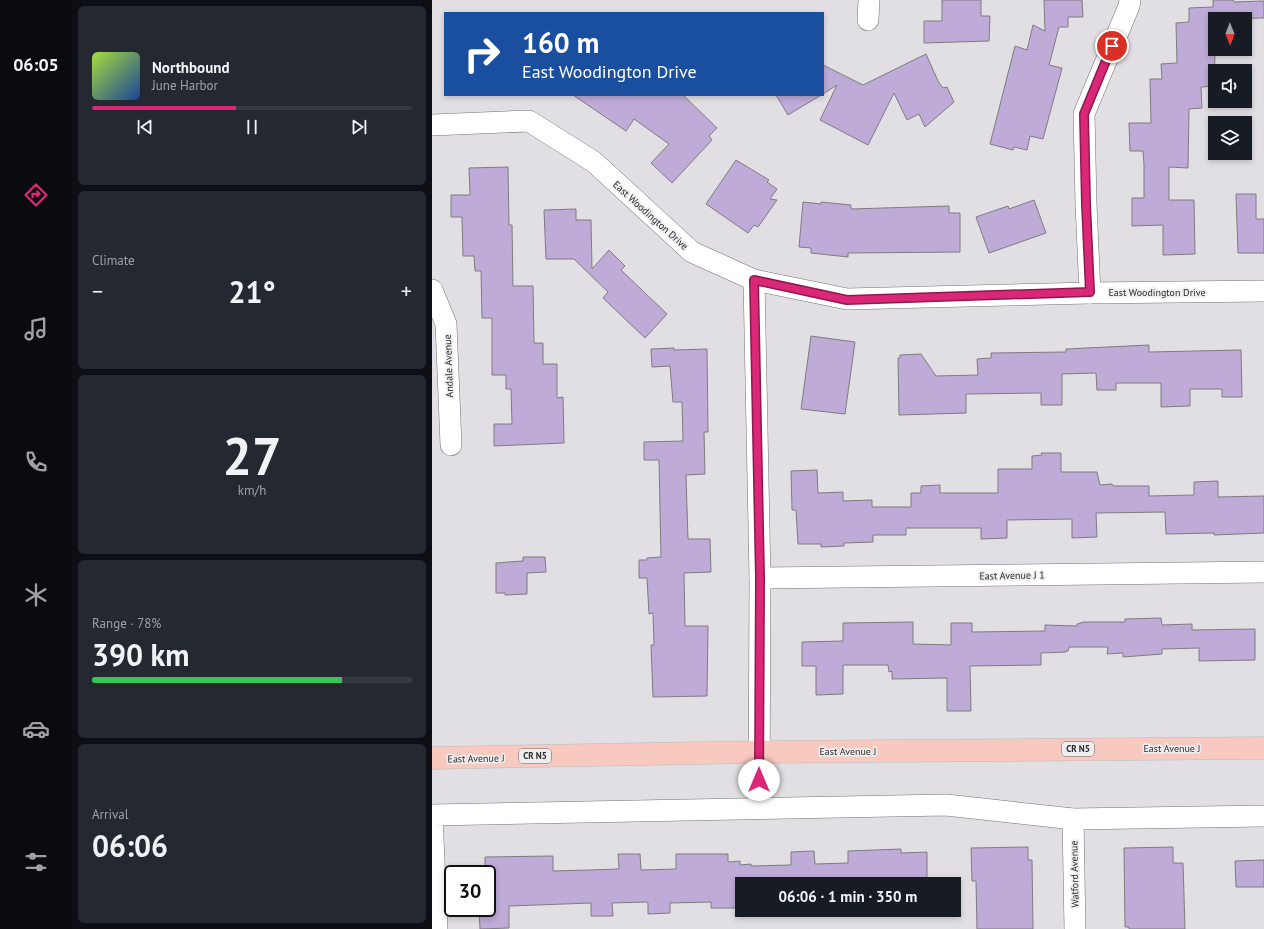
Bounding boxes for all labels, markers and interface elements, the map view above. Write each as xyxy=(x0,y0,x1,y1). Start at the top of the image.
north arrow xyxy=(1208,12,1252,56)
map controls xyxy=(1208,12,1252,160)
text: 160 m xyxy=(522,24,599,61)
icon: right xyxy=(456,28,508,80)
pin xyxy=(1095,29,1129,63)
icon: arrive xyxy=(1101,35,1123,57)
text: 06:05 xyxy=(13,53,59,76)
text: Northbound xyxy=(152,58,229,77)
text: East Woodington Drive xyxy=(522,60,697,83)
button: sound xyxy=(1208,64,1252,108)
text: June Harbor xyxy=(152,77,218,94)
icon: previous xyxy=(134,116,156,138)
icon: pause xyxy=(241,116,263,138)
icon: next xyxy=(348,116,370,138)
button: layers xyxy=(1208,116,1252,160)
street label: East Woodington Drive xyxy=(610,178,691,253)
icon: directions xyxy=(22,181,50,209)
text: Climate xyxy=(92,252,135,269)
text: 21° xyxy=(228,272,276,311)
text: − xyxy=(92,277,103,305)
text: + xyxy=(401,277,412,305)
street label: East Woodington Drive xyxy=(1108,286,1206,299)
icon: music xyxy=(22,315,50,343)
street label: Andale Avenue xyxy=(441,334,456,398)
text: 27 xyxy=(223,422,281,489)
icon: phone xyxy=(22,448,50,476)
text: km/h xyxy=(238,482,266,499)
street label: East Avenue J 1 xyxy=(979,568,1045,583)
icon: climate xyxy=(22,581,50,609)
text: Range · 78% xyxy=(92,615,161,632)
text: 390 km xyxy=(92,635,190,674)
icon: car xyxy=(22,715,50,743)
road number: CR N5 xyxy=(1062,742,1094,756)
street label: East Avenue J xyxy=(1143,742,1201,755)
street label: East Avenue J xyxy=(819,745,877,758)
road number: CR N5 xyxy=(519,749,551,763)
street label: East Avenue J xyxy=(447,752,505,765)
position arrow xyxy=(738,759,780,801)
text: Arrival xyxy=(92,806,128,823)
text: 06:06 xyxy=(92,826,168,865)
street label: Watford Avenue xyxy=(1067,840,1082,908)
icon: filters xyxy=(22,848,50,876)
speed limit sign: 30 xyxy=(444,865,496,917)
text: 06:06 · 1 min · 350 m xyxy=(779,887,917,906)

